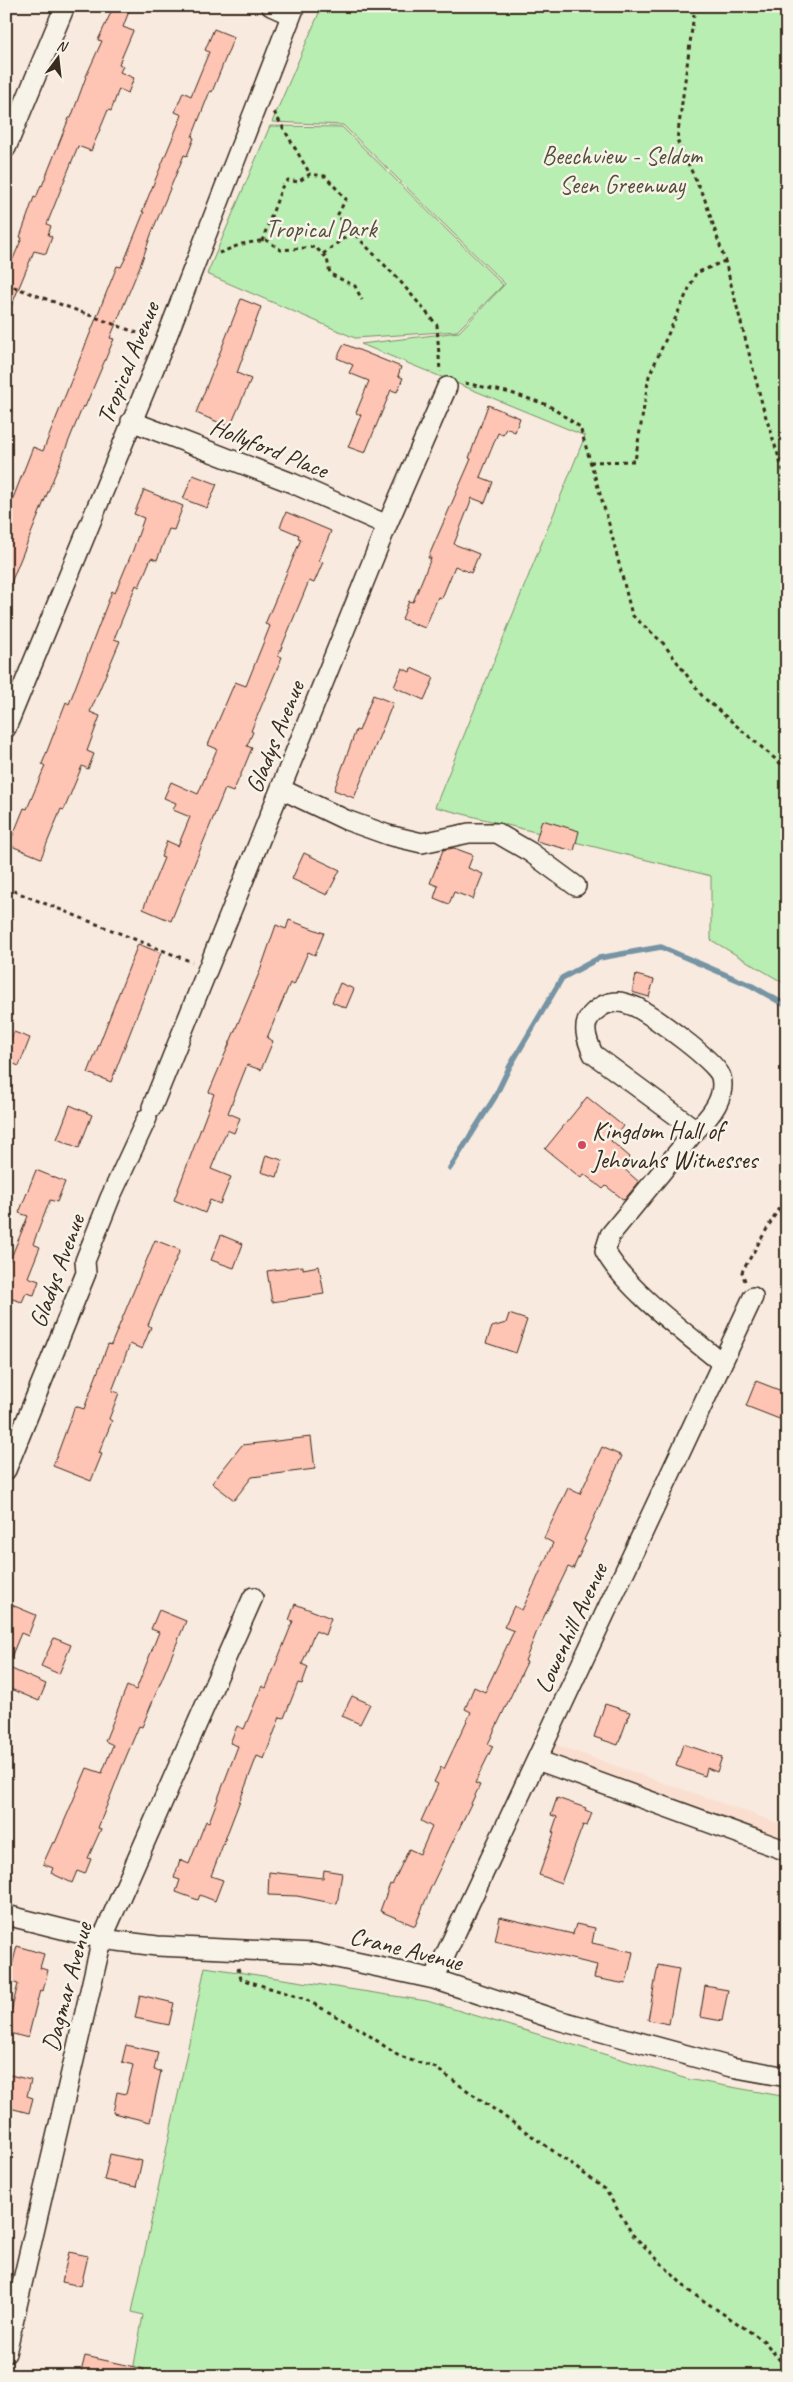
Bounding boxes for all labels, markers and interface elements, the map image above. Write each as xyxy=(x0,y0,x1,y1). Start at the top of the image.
north arrow xyxy=(32,32,82,82)
text: N xyxy=(55,37,70,56)
park label: Beechview - Seldom Seen Greenway xyxy=(542,140,703,201)
park label: Tropical Park xyxy=(266,213,378,245)
street label: Tropical Avenue xyxy=(89,296,168,429)
street label: Hollyford Place xyxy=(205,410,334,487)
street label: Gladys Avenue xyxy=(238,675,313,798)
place label: Kingdom Hall of Jehovahs Witnesses xyxy=(591,1115,760,1176)
marker: Kingdom Hall of Jehovahs Witnesses xyxy=(576,1139,588,1151)
street label: Gladys Avenue xyxy=(22,1208,93,1332)
street label: Lowenhill Avenue xyxy=(527,1556,616,1698)
street label: Dagmar Avenue xyxy=(34,1917,100,2055)
street label: Crane Avenue xyxy=(347,1920,467,1979)

